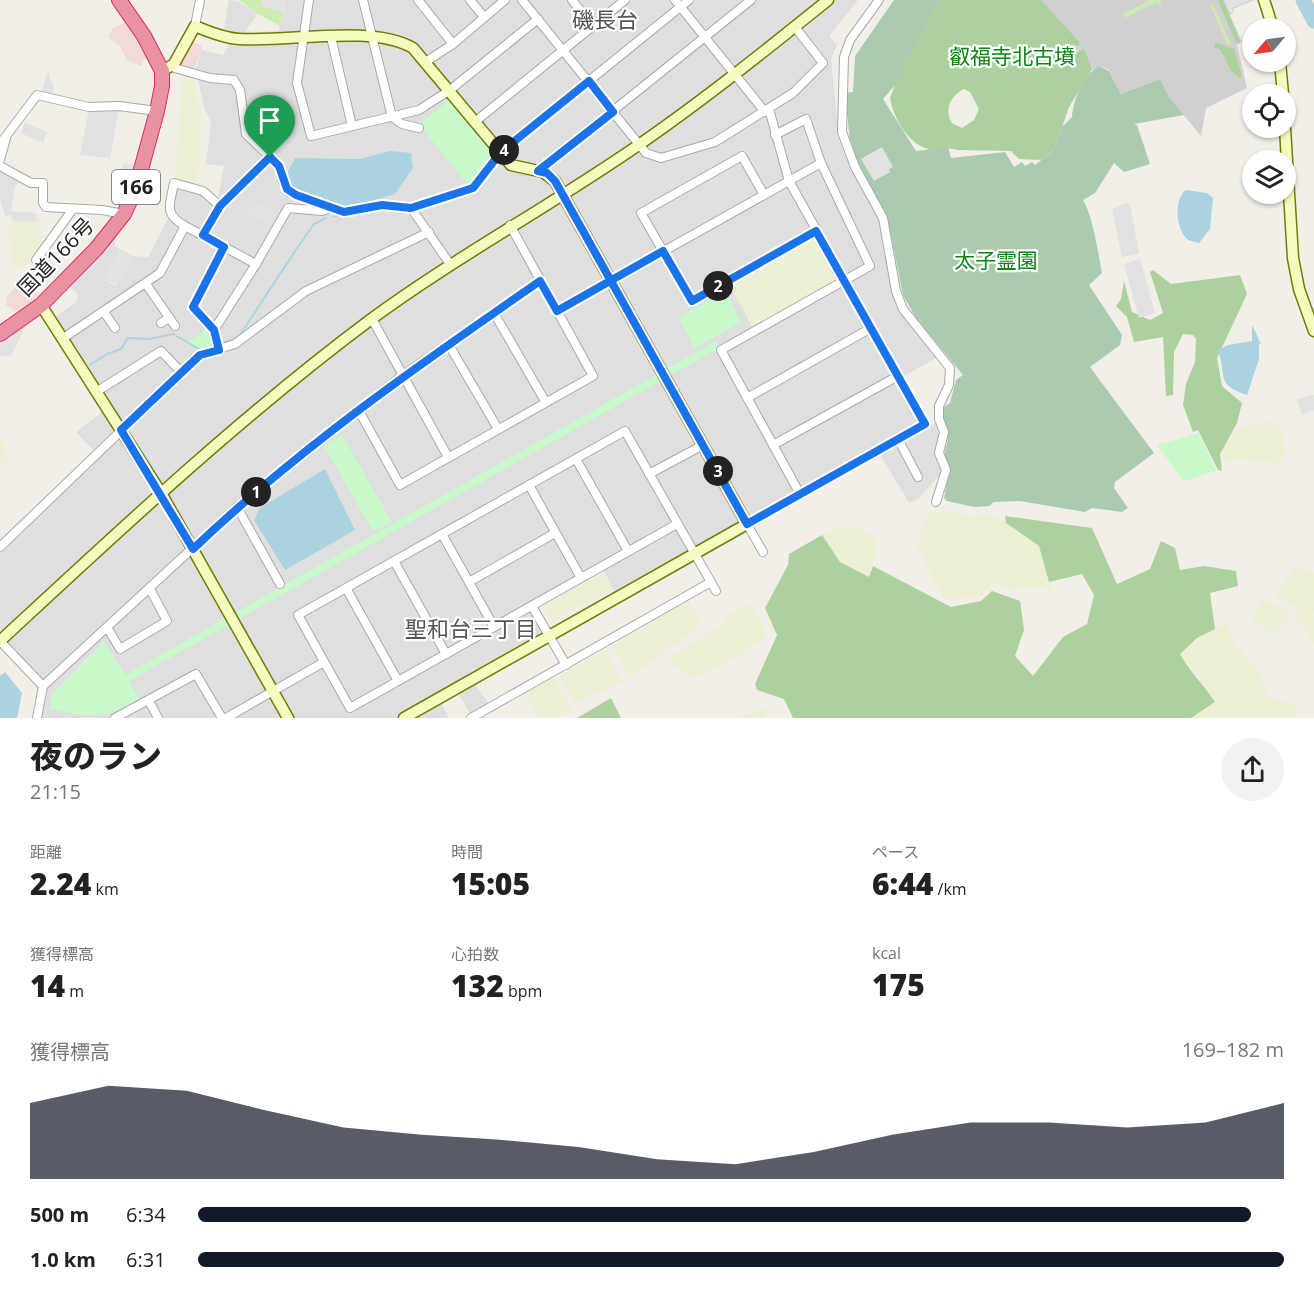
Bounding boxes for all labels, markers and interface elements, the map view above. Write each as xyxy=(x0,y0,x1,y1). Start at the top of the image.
district label: 磯長台 xyxy=(572,4,638,34)
north arrow xyxy=(1242,18,1296,72)
map controls xyxy=(1242,18,1296,204)
park label: 叡福寺北古墳 xyxy=(949,42,1075,70)
button: locate xyxy=(1242,84,1296,138)
pin xyxy=(244,95,295,157)
icon: arrive xyxy=(253,104,286,137)
pin: 4 xyxy=(489,135,519,165)
text: 4 xyxy=(499,139,509,161)
button: layers xyxy=(1242,150,1296,204)
road number: 166 xyxy=(112,170,160,204)
street label: 国道166号 xyxy=(11,211,100,302)
park label: 太子霊園 xyxy=(954,246,1038,274)
pin: 2 xyxy=(703,271,733,301)
text: 2 xyxy=(713,275,723,297)
pin: 3 xyxy=(703,456,733,486)
text: 3 xyxy=(713,460,723,482)
pin: 1 xyxy=(241,477,271,507)
text: 1 xyxy=(251,481,261,503)
district label: 聖和台三丁目 xyxy=(405,613,537,643)
text: 夜のラン xyxy=(30,733,162,778)
button: share xyxy=(1221,738,1284,801)
text: 21:15 xyxy=(30,778,81,805)
text: 距離 xyxy=(30,841,62,863)
text: 時間 xyxy=(451,841,483,863)
text: ペース xyxy=(872,841,919,863)
text: 2.24 xyxy=(30,863,91,904)
text: 15:05 xyxy=(451,863,530,904)
text: 6:44 xyxy=(872,863,933,904)
text: km xyxy=(91,878,119,900)
text: /km xyxy=(933,878,967,900)
text: kcal xyxy=(872,942,901,964)
text: 獲得標高 xyxy=(30,943,94,965)
text: 心拍数 xyxy=(451,943,499,965)
text: 175 xyxy=(872,964,925,1005)
text: 14 xyxy=(30,965,65,1006)
text: 132 xyxy=(451,965,504,1006)
text: m xyxy=(65,980,84,1002)
text: bpm xyxy=(504,980,542,1002)
text: 169–182 m xyxy=(1182,1036,1284,1063)
text: 獲得標高 xyxy=(30,1038,110,1065)
text: 500 m xyxy=(30,1201,89,1228)
text: 6:34 xyxy=(126,1201,166,1228)
text: 1.0 km xyxy=(30,1246,96,1273)
text: 6:31 xyxy=(126,1246,166,1273)

